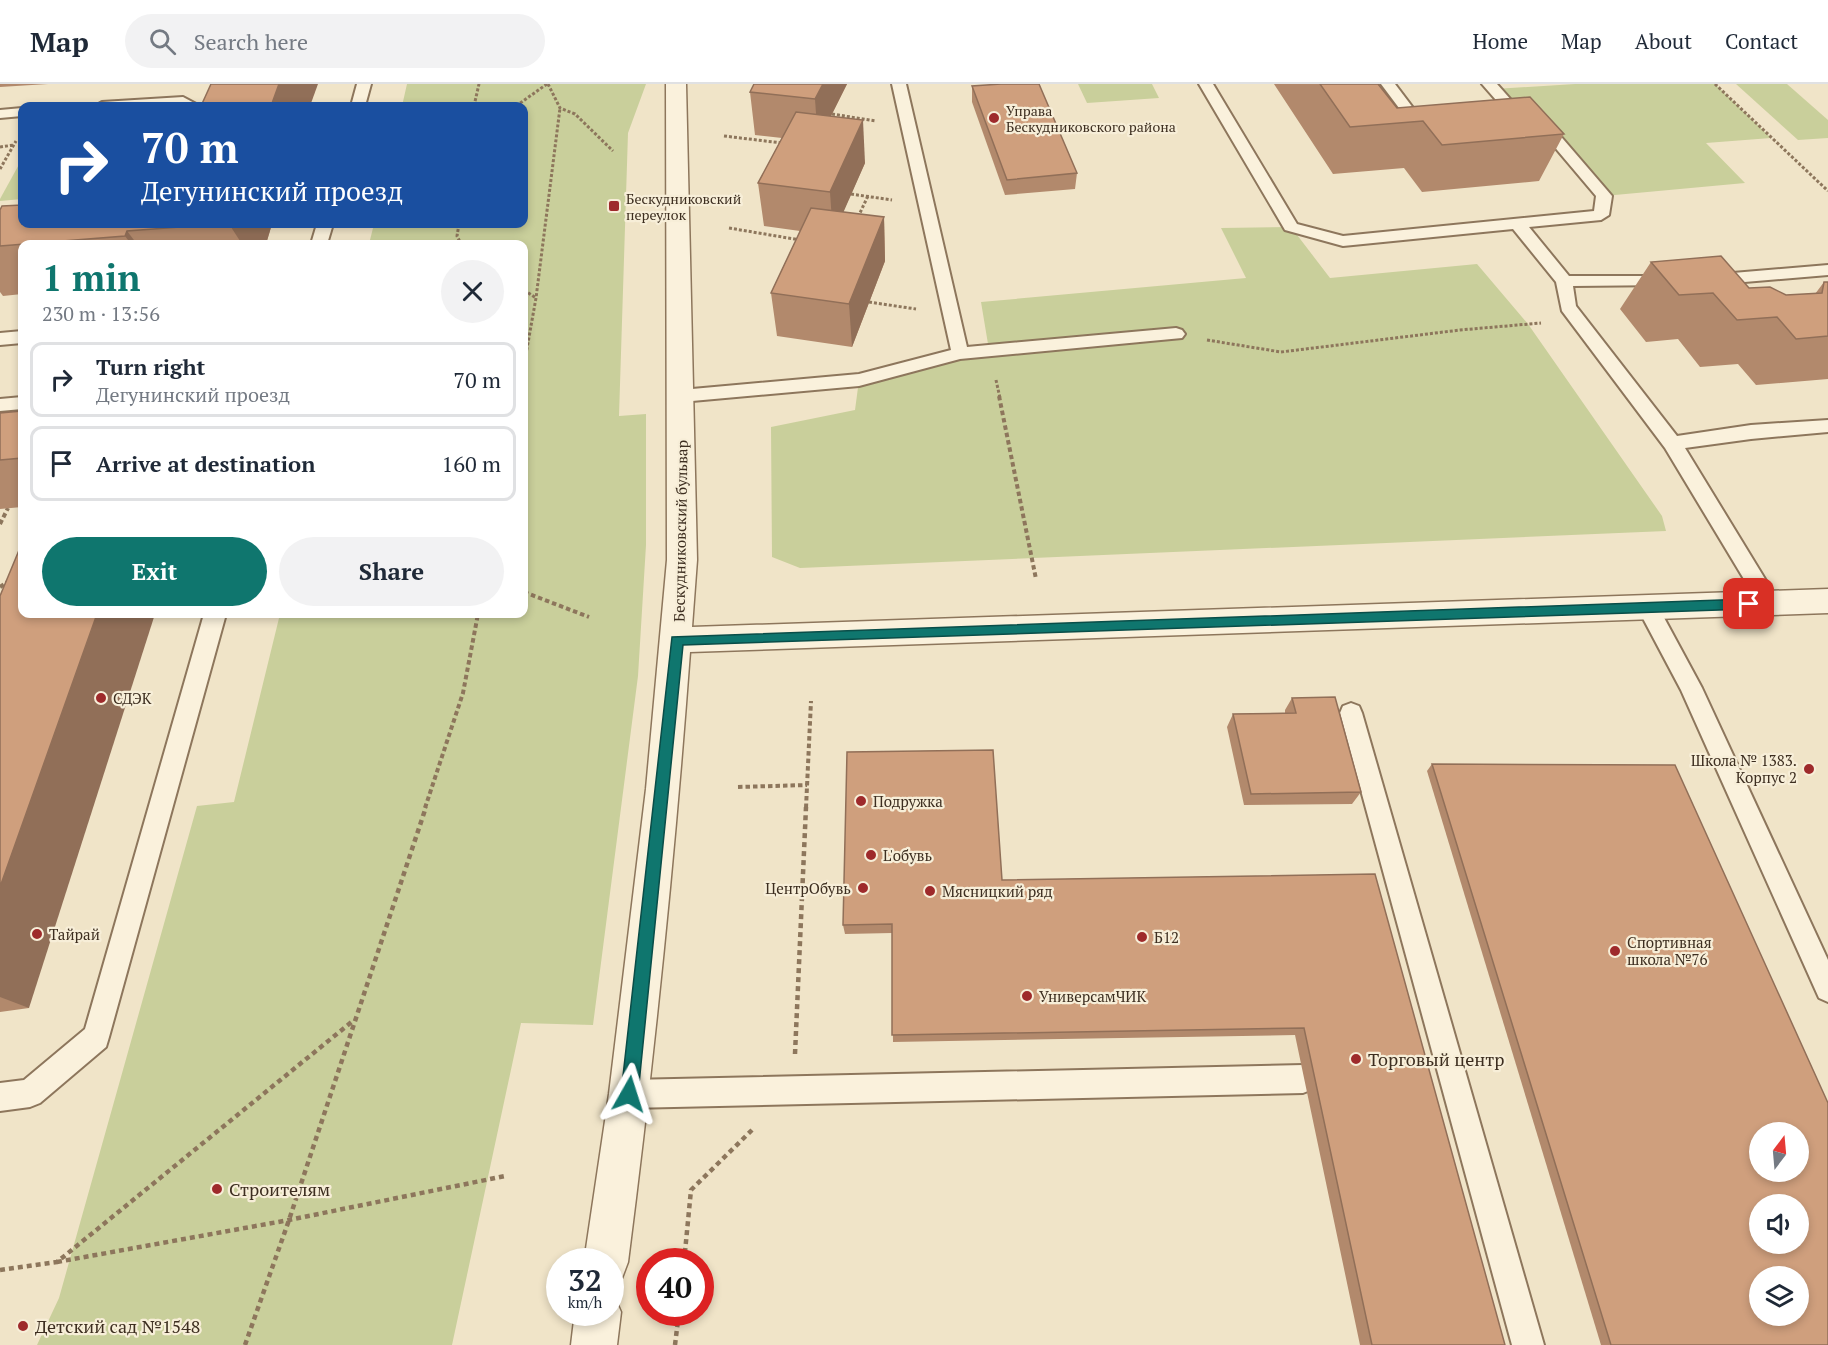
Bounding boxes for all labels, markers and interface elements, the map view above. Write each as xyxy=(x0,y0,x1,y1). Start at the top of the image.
search box xyxy=(125,14,545,68)
text: Map xyxy=(30,23,89,60)
icon: search xyxy=(146,25,179,58)
text: Search here xyxy=(194,27,308,56)
text: Home xyxy=(1472,27,1528,55)
text: Map xyxy=(1561,27,1602,55)
text: About xyxy=(1635,27,1692,55)
text: Contact xyxy=(1725,27,1798,55)
place label: Управа Бескудниковского района xyxy=(1006,101,1176,136)
marker: Управа Бескудниковского района xyxy=(987,111,1001,125)
text: 70 m xyxy=(141,119,239,175)
icon: right xyxy=(42,126,120,204)
text: Дегунинский проезд xyxy=(141,173,403,209)
place label: Бескудниковский переулок xyxy=(626,189,742,224)
marker: Бескудниковский переулок xyxy=(607,199,621,213)
text: 1 min xyxy=(42,254,140,301)
button: close xyxy=(441,260,504,323)
text: 230 m · 13:56 xyxy=(42,300,160,327)
text: Turn right xyxy=(96,352,205,381)
icon: right xyxy=(45,363,78,396)
text: 70 m xyxy=(453,365,501,394)
text: Дегунинский проезд xyxy=(96,381,290,408)
street label: Бескудниковский бульвар xyxy=(668,440,692,622)
icon: arrive xyxy=(45,447,78,480)
text: Arrive at destination xyxy=(96,449,315,478)
text: 160 m xyxy=(441,449,501,478)
button: Exit xyxy=(42,537,267,606)
button: Share xyxy=(279,537,504,606)
pin xyxy=(1723,578,1774,629)
icon: arrive xyxy=(1732,587,1765,620)
place label: СДЭК xyxy=(113,688,152,708)
marker: СДЭК xyxy=(94,691,108,705)
place label: Школа № 1383. Корпус 2 xyxy=(1691,750,1797,787)
marker: Школа № 1383. Корпус 2 xyxy=(1802,762,1816,776)
place label: Подружка xyxy=(873,791,943,811)
marker: Подружка xyxy=(854,794,868,808)
place label: L'обувь xyxy=(883,845,932,865)
marker: L'обувь xyxy=(864,848,878,862)
place label: ЦентрОбувь xyxy=(765,878,851,898)
marker: ЦентрОбувь xyxy=(856,881,870,895)
place label: Мясницкий ряд xyxy=(942,881,1053,901)
marker: Мясницкий ряд xyxy=(923,884,937,898)
place label: Тайрай xyxy=(49,924,100,944)
marker: Тайрай xyxy=(30,927,44,941)
place label: Б12 xyxy=(1154,927,1179,947)
marker: Б12 xyxy=(1135,930,1149,944)
place label: Спортивная школа №76 xyxy=(1627,932,1712,969)
marker: Спортивная школа №76 xyxy=(1608,944,1622,958)
place label: УниверсамЧИК xyxy=(1039,986,1146,1006)
marker: УниверсамЧИК xyxy=(1020,989,1034,1003)
place label: Торговый центр xyxy=(1368,1047,1504,1071)
marker: Торговый центр xyxy=(1349,1052,1363,1066)
position arrow xyxy=(597,1062,661,1126)
north arrow xyxy=(1749,1122,1809,1182)
map controls xyxy=(1749,1122,1809,1326)
place label: Строителям xyxy=(229,1177,330,1201)
marker: Строителям xyxy=(210,1182,224,1196)
button: sound xyxy=(1749,1194,1809,1254)
speed limit sign: 40 xyxy=(636,1248,714,1326)
text: 32 xyxy=(568,1260,602,1300)
button: layers xyxy=(1749,1266,1809,1326)
text: km/h xyxy=(568,1292,602,1312)
place label: Детский сад №1548 xyxy=(35,1314,200,1338)
marker: Детский сад №1548 xyxy=(16,1319,30,1333)

